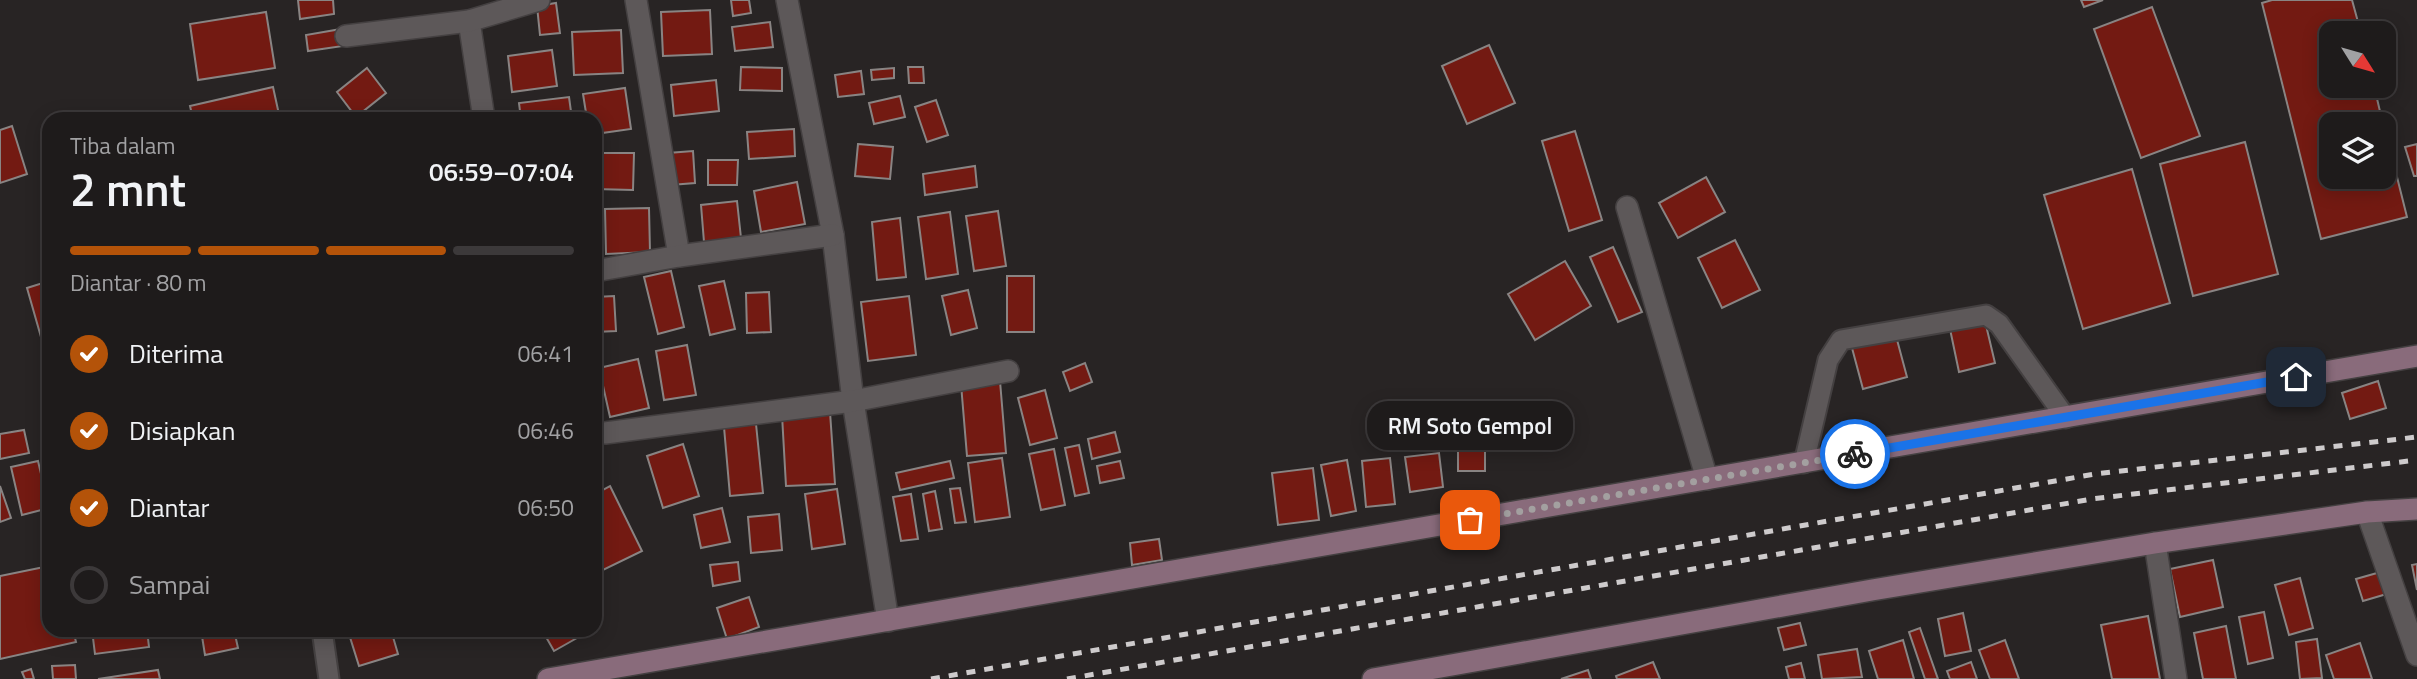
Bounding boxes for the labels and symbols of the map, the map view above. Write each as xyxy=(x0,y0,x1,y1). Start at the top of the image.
north arrow xyxy=(2319,21,2396,98)
pin xyxy=(2266,347,2326,407)
callout: RM Soto Gempol xyxy=(1367,401,1573,450)
courier xyxy=(1820,419,1890,489)
pin xyxy=(1440,490,1500,550)

